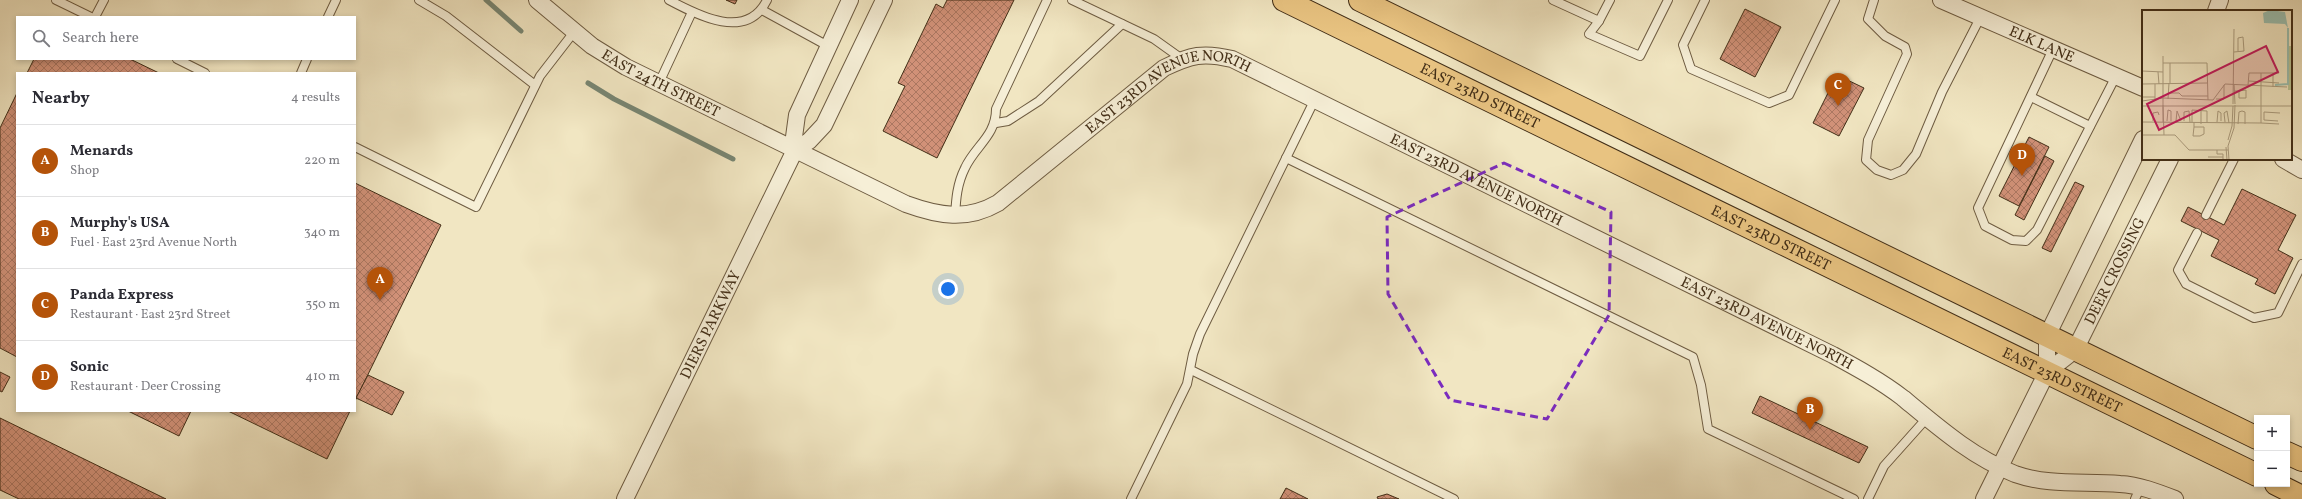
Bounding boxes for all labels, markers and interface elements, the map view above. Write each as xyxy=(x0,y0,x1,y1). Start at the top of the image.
inset map xyxy=(2142,10,2292,160)
search box xyxy=(16,16,356,60)
street label: ELK LANE xyxy=(2005,22,2077,69)
icon: search xyxy=(30,27,52,49)
text: Search here xyxy=(62,28,139,49)
street label: EAST 24TH STREET xyxy=(597,45,723,123)
street label: EAST 23RD AVENUE NORTH xyxy=(1082,46,1254,140)
street label: EAST 23RD STREET xyxy=(1416,59,1543,135)
pin: C xyxy=(1825,73,1851,106)
text: Nearby xyxy=(32,87,90,110)
text: 4 results xyxy=(291,89,340,107)
street label: EAST 23RD AVENUE NORTH xyxy=(1386,129,1566,232)
text: Menards xyxy=(70,141,133,162)
pin: D xyxy=(2009,143,2035,176)
text: A xyxy=(40,152,50,170)
text: 220 m xyxy=(304,152,340,170)
text: Shop xyxy=(70,162,99,180)
street label: EAST 23RD STREET xyxy=(1707,201,1834,277)
text: Murphy's USA xyxy=(70,213,170,234)
street label: DEER CROSSING xyxy=(2080,214,2151,329)
text: B xyxy=(41,224,49,242)
text: 340 m xyxy=(304,224,340,242)
text: Fuel · East 23rd Avenue North xyxy=(70,234,237,252)
pin: A xyxy=(367,267,393,300)
street label: DIERS PARKWAY xyxy=(676,267,747,383)
street label: EAST 23RD AVENUE NORTH xyxy=(1677,273,1856,376)
your location xyxy=(938,279,958,299)
text: Panda Express xyxy=(70,285,174,306)
text: C xyxy=(41,296,49,314)
text: 350 m xyxy=(305,296,340,314)
text: Restaurant · East 23rd Street xyxy=(70,306,230,324)
street label: EAST 23RD STREET xyxy=(1998,343,2125,419)
text: Sonic xyxy=(70,357,109,378)
text: D xyxy=(40,368,50,386)
text: 410 m xyxy=(305,368,340,386)
text: Restaurant · Deer Crossing xyxy=(70,378,221,396)
pin: B xyxy=(1797,397,1823,430)
map controls xyxy=(2254,415,2290,487)
button: + xyxy=(2254,415,2290,451)
button: − xyxy=(2254,451,2290,487)

